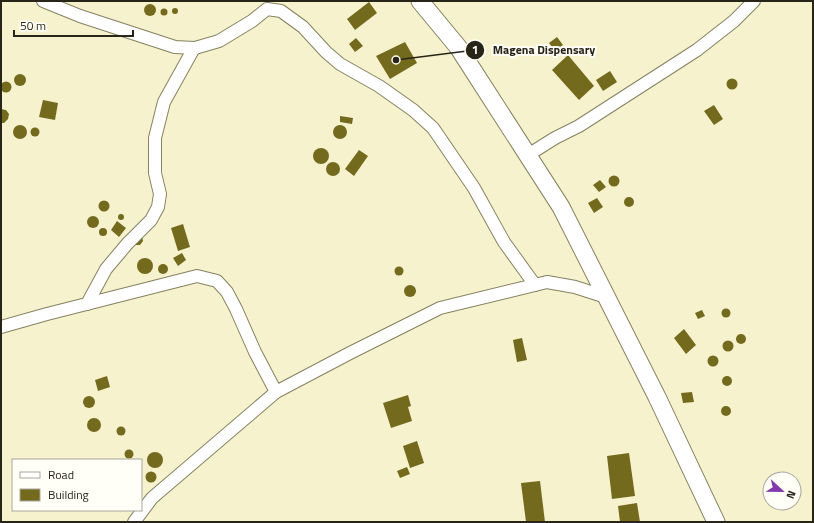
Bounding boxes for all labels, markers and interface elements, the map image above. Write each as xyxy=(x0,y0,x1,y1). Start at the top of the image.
scale bar xyxy=(14,12,133,38)
text: 50 m xyxy=(20,16,46,35)
callout: Magena Dispensary xyxy=(465,38,603,62)
text: 1 xyxy=(472,40,478,59)
text: Magena Dispensary xyxy=(493,40,595,59)
legend xyxy=(12,459,142,511)
text: Road xyxy=(48,465,74,484)
north arrow xyxy=(762,471,802,511)
text: Building xyxy=(48,485,89,504)
text: N xyxy=(782,488,800,501)

